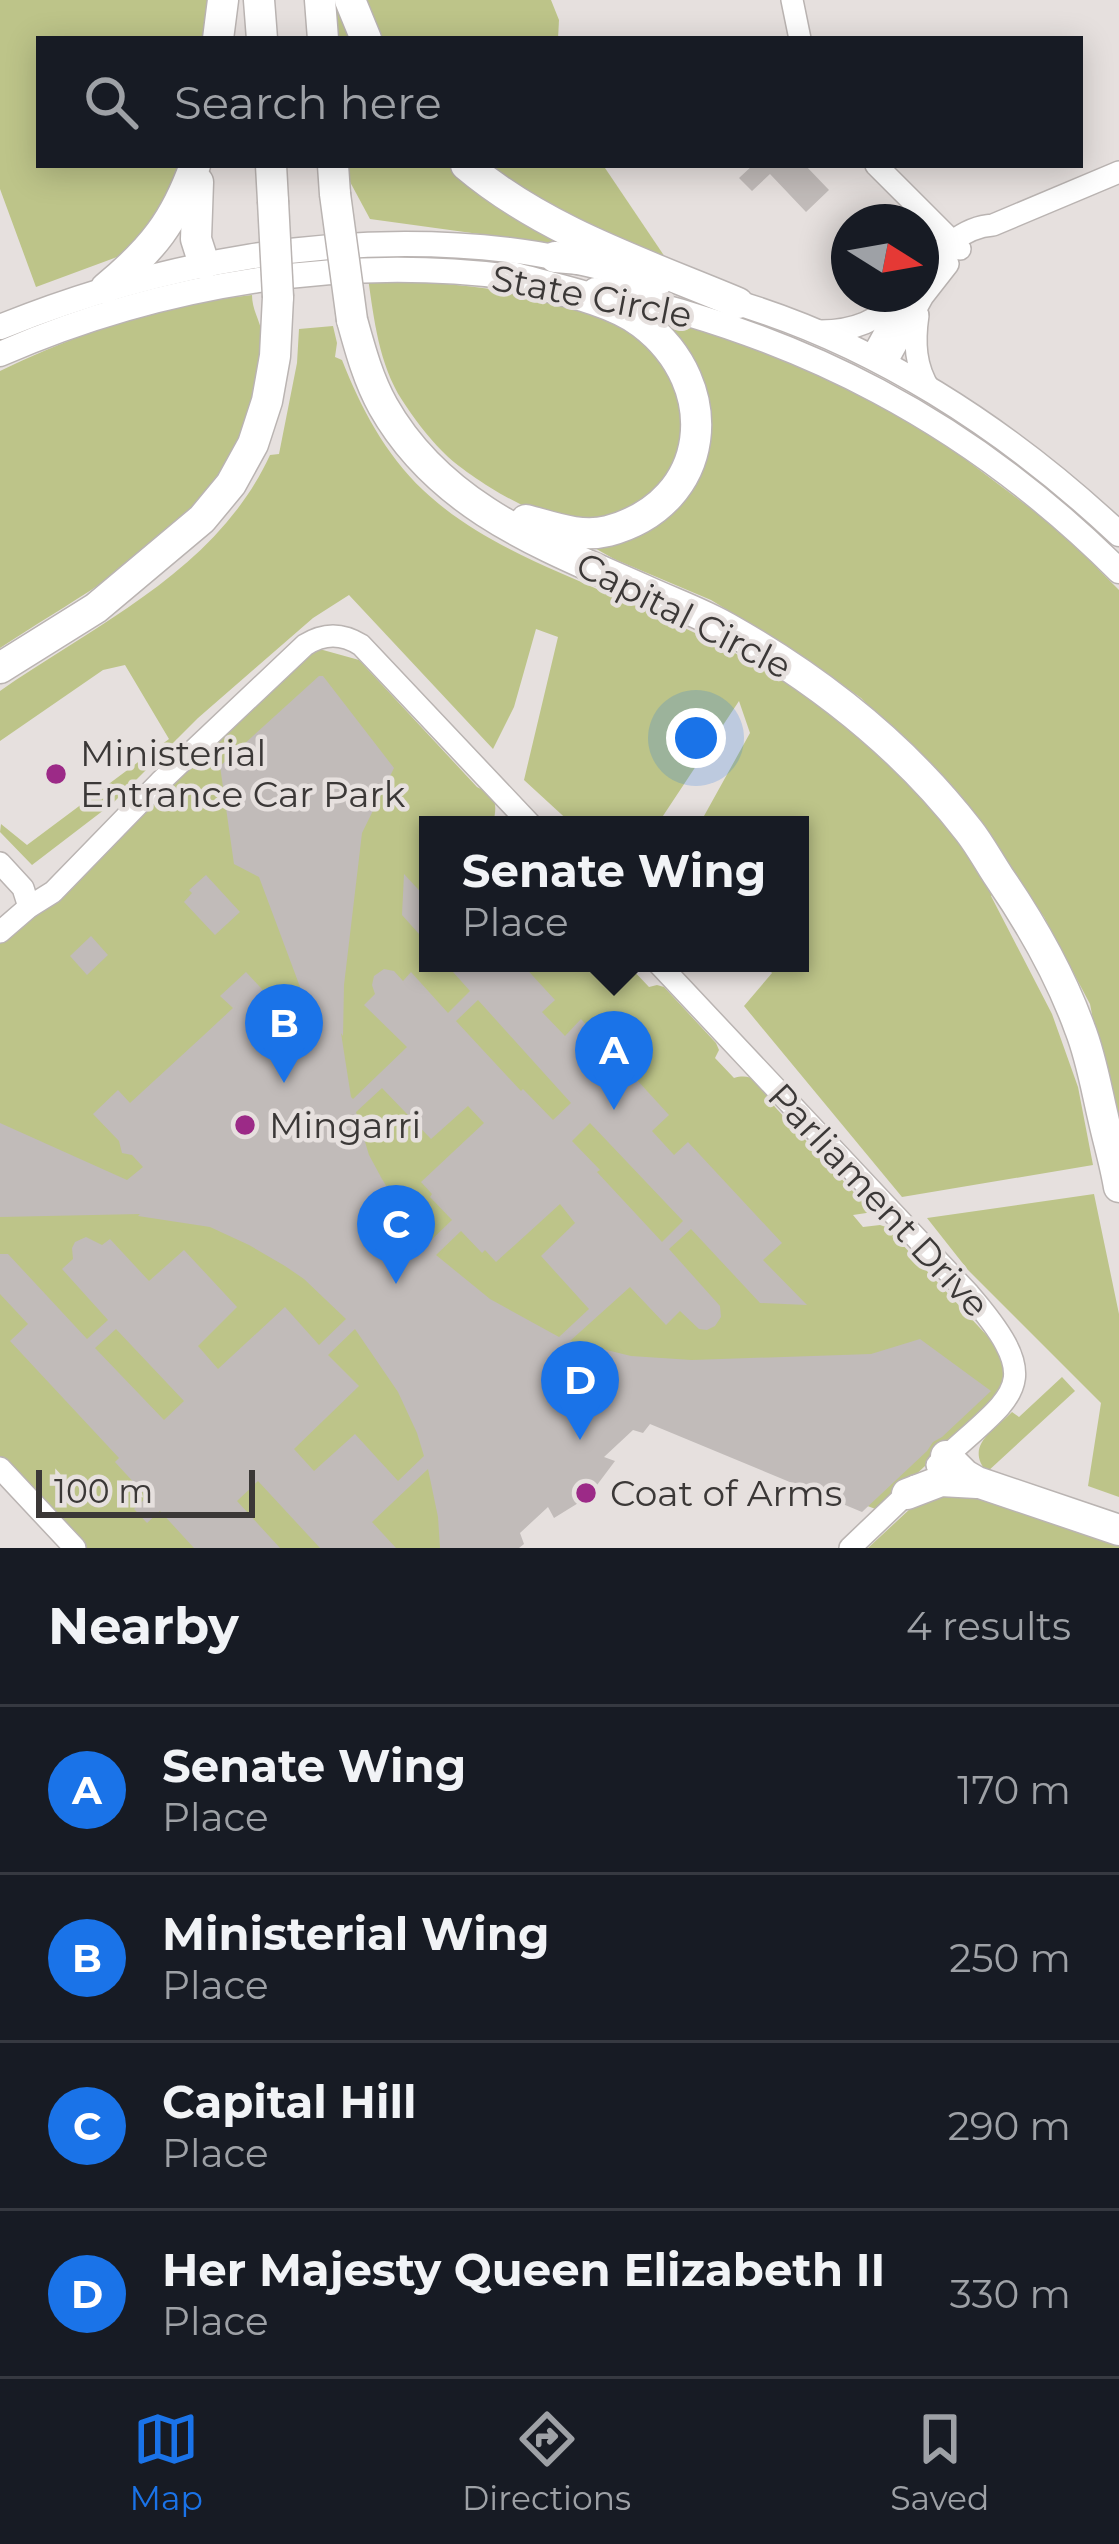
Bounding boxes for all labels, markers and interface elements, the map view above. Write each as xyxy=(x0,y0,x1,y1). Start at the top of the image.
search box xyxy=(36,36,1083,168)
icon: search xyxy=(78,69,144,135)
text: Search here xyxy=(174,75,442,130)
north arrow xyxy=(831,204,939,312)
street label: State Circle xyxy=(488,255,696,337)
street label: Capital Circle xyxy=(569,542,799,688)
your location xyxy=(666,708,726,768)
place label: Ministerial Entrance Car Park xyxy=(80,731,406,816)
marker: Ministerial Entrance Car Park xyxy=(43,761,69,787)
popup xyxy=(419,816,809,972)
text: Senate Wing xyxy=(462,843,766,898)
text: Place xyxy=(462,898,569,946)
pin: B xyxy=(245,984,323,1083)
pin: A xyxy=(575,1011,653,1110)
street label: Parliament Drive xyxy=(759,1074,999,1326)
place label: Mingarri xyxy=(269,1103,421,1147)
marker: Mingarri xyxy=(232,1112,258,1138)
pin: C xyxy=(357,1185,435,1284)
pin: D xyxy=(541,1341,619,1440)
scale bar xyxy=(36,1464,255,1517)
text: 100 m xyxy=(54,1471,153,1511)
place label: Coat of Arms xyxy=(610,1471,842,1515)
marker: Coat of Arms xyxy=(573,1480,599,1506)
text: Nearby xyxy=(48,1595,239,1657)
text: 4 results xyxy=(906,1602,1071,1650)
text: Senate Wing xyxy=(162,1738,466,1793)
text: A xyxy=(72,1766,102,1814)
text: 170 m xyxy=(957,1766,1071,1814)
text: Place xyxy=(162,1793,269,1841)
text: Ministerial Wing xyxy=(162,1906,550,1961)
text: B xyxy=(72,1934,102,1982)
text: 250 m xyxy=(949,1934,1071,1982)
text: Place xyxy=(162,1961,269,2009)
text: Capital Hill xyxy=(162,2074,417,2129)
text: C xyxy=(73,2102,101,2150)
text: 290 m xyxy=(948,2102,1071,2150)
text: Place xyxy=(162,2129,269,2177)
text: Her Majesty Queen Elizabeth II xyxy=(162,2242,885,2297)
text: D xyxy=(71,2270,103,2318)
text: 330 m xyxy=(950,2270,1071,2318)
text: Place xyxy=(162,2297,269,2345)
tab: Map xyxy=(130,2406,203,2518)
tab: Directions xyxy=(462,2406,631,2518)
tab: Saved xyxy=(890,2406,989,2518)

